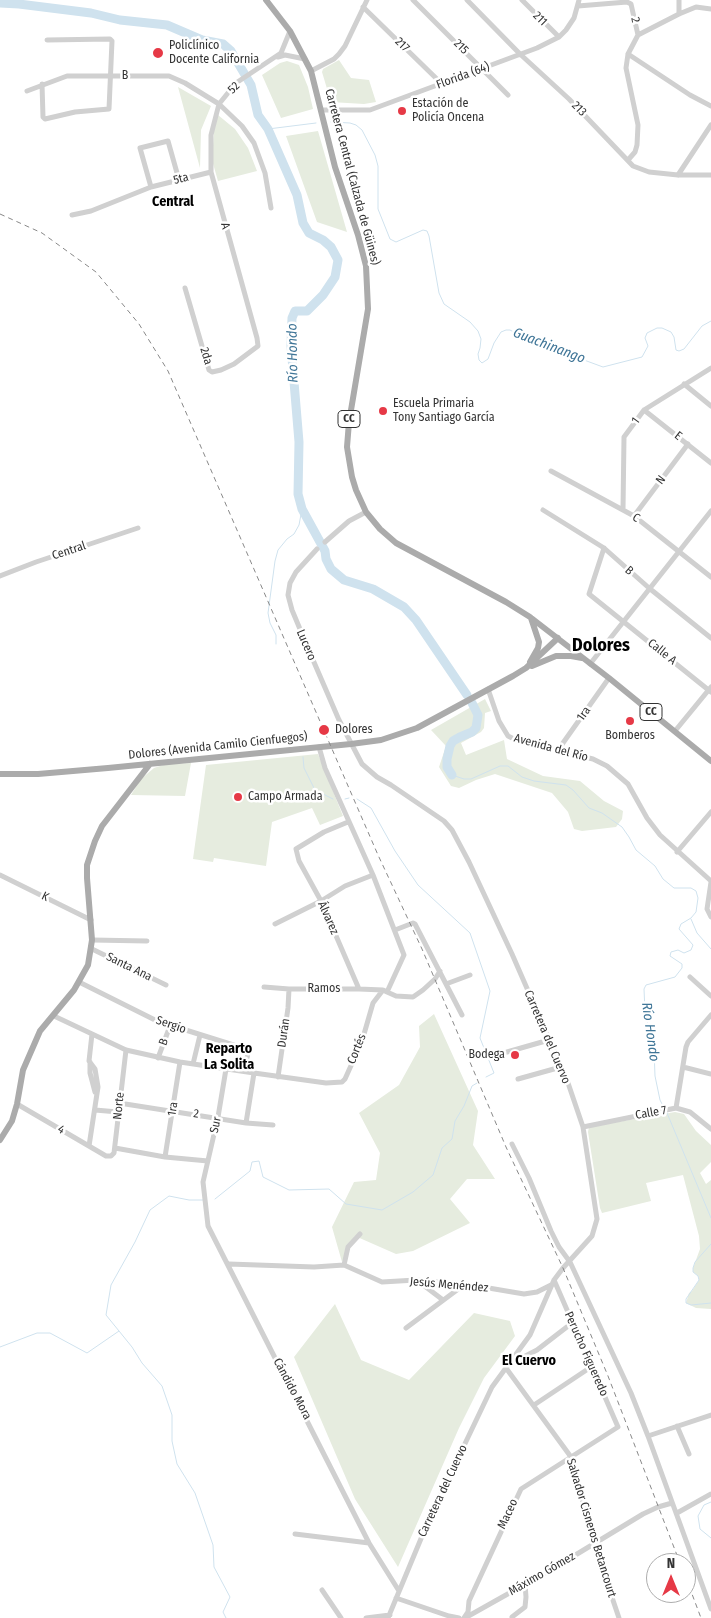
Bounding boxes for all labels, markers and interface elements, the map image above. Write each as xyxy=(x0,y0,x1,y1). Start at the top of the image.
street label: 211 xyxy=(530,9,550,29)
street label: 2 xyxy=(627,16,643,24)
street label: 217 xyxy=(392,35,412,55)
street label: 215 xyxy=(451,37,471,57)
place label: Policlínico Docente California xyxy=(169,39,259,67)
marker: Policlínico Docente California xyxy=(151,46,165,60)
street label: Florida (64) xyxy=(434,60,492,92)
street label: B xyxy=(122,69,128,83)
street label: 52 xyxy=(225,79,243,97)
street label: Carretera Central (Calzada de Güines) xyxy=(321,87,383,267)
place label: Estación de Policía Oncena xyxy=(412,97,484,125)
street label: 213 xyxy=(569,99,589,119)
marker: Estación de Policía Oncena xyxy=(396,105,408,117)
street label: 5ta xyxy=(172,170,190,188)
district label: Central xyxy=(152,194,194,210)
street label: A xyxy=(217,221,233,231)
water label: Río Hondo xyxy=(284,323,302,383)
water label: Guachinango xyxy=(511,325,587,367)
street label: 2da xyxy=(197,346,215,366)
place label: Escuela Primaria Tony Santiago García xyxy=(393,397,495,425)
marker: Escuela Primaria Tony Santiago García xyxy=(377,405,389,417)
road number: CC xyxy=(338,410,360,428)
street label: 1 xyxy=(629,415,643,427)
street label: E xyxy=(671,429,685,443)
street label: N xyxy=(653,473,669,487)
street label: C xyxy=(629,510,643,526)
street label: Central xyxy=(50,539,88,563)
street label: B xyxy=(622,563,636,579)
street label: Lucero xyxy=(293,627,319,663)
district label: Dolores xyxy=(572,635,630,657)
street label: Calle A xyxy=(645,636,679,668)
street label: 1ra xyxy=(574,704,594,724)
road number: CC xyxy=(640,704,662,720)
marker: Bomberos xyxy=(624,715,636,727)
marker: Dolores xyxy=(317,723,331,737)
place label: Dolores xyxy=(335,723,373,737)
street label: Dolores (Avenida Camilo Cienfuegos) xyxy=(128,729,308,763)
place label: Bomberos xyxy=(605,729,655,743)
street label: Avenida del Río xyxy=(512,731,590,765)
place label: Campo Armada xyxy=(248,790,323,804)
marker: Campo Armada xyxy=(232,791,244,803)
street label: K xyxy=(39,889,51,905)
street label: Álvarez xyxy=(314,899,342,937)
street label: Santa Ana xyxy=(104,950,154,984)
street label: Ramos xyxy=(308,982,340,996)
street label: Carretera del Cuervo xyxy=(521,988,573,1086)
water label: Río Hondo xyxy=(638,1001,662,1063)
street label: Sergio xyxy=(154,1013,188,1037)
street label: Durán xyxy=(275,1018,293,1048)
street label: Cortés xyxy=(344,1032,370,1066)
street label: B xyxy=(156,1037,172,1047)
district label: Reparto La Solita xyxy=(204,1041,254,1074)
place label: Bodega xyxy=(468,1048,505,1062)
marker: Bodega xyxy=(509,1049,521,1061)
street label: Norte xyxy=(110,1092,128,1120)
street label: 1ra xyxy=(165,1101,181,1117)
street label: Calle 7 xyxy=(634,1103,668,1123)
street label: 2 xyxy=(192,1107,200,1121)
street label: Sur xyxy=(207,1115,225,1135)
street label: 4 xyxy=(55,1122,67,1138)
street label: Jesús Menéndez xyxy=(409,1274,489,1296)
street label: Perucho Figueredo xyxy=(561,1309,611,1399)
district label: El Cuervo xyxy=(502,1353,556,1369)
street label: Cándido Mora xyxy=(270,1356,314,1422)
street label: Carretera del Cuervo xyxy=(415,1443,471,1539)
street label: Salvador Cisneros Betancourt xyxy=(563,1457,619,1599)
street label: Maceo xyxy=(495,1497,521,1531)
street label: Máximo Gómez xyxy=(506,1549,578,1599)
north arrow xyxy=(646,1553,696,1603)
text: N xyxy=(667,1555,675,1572)

